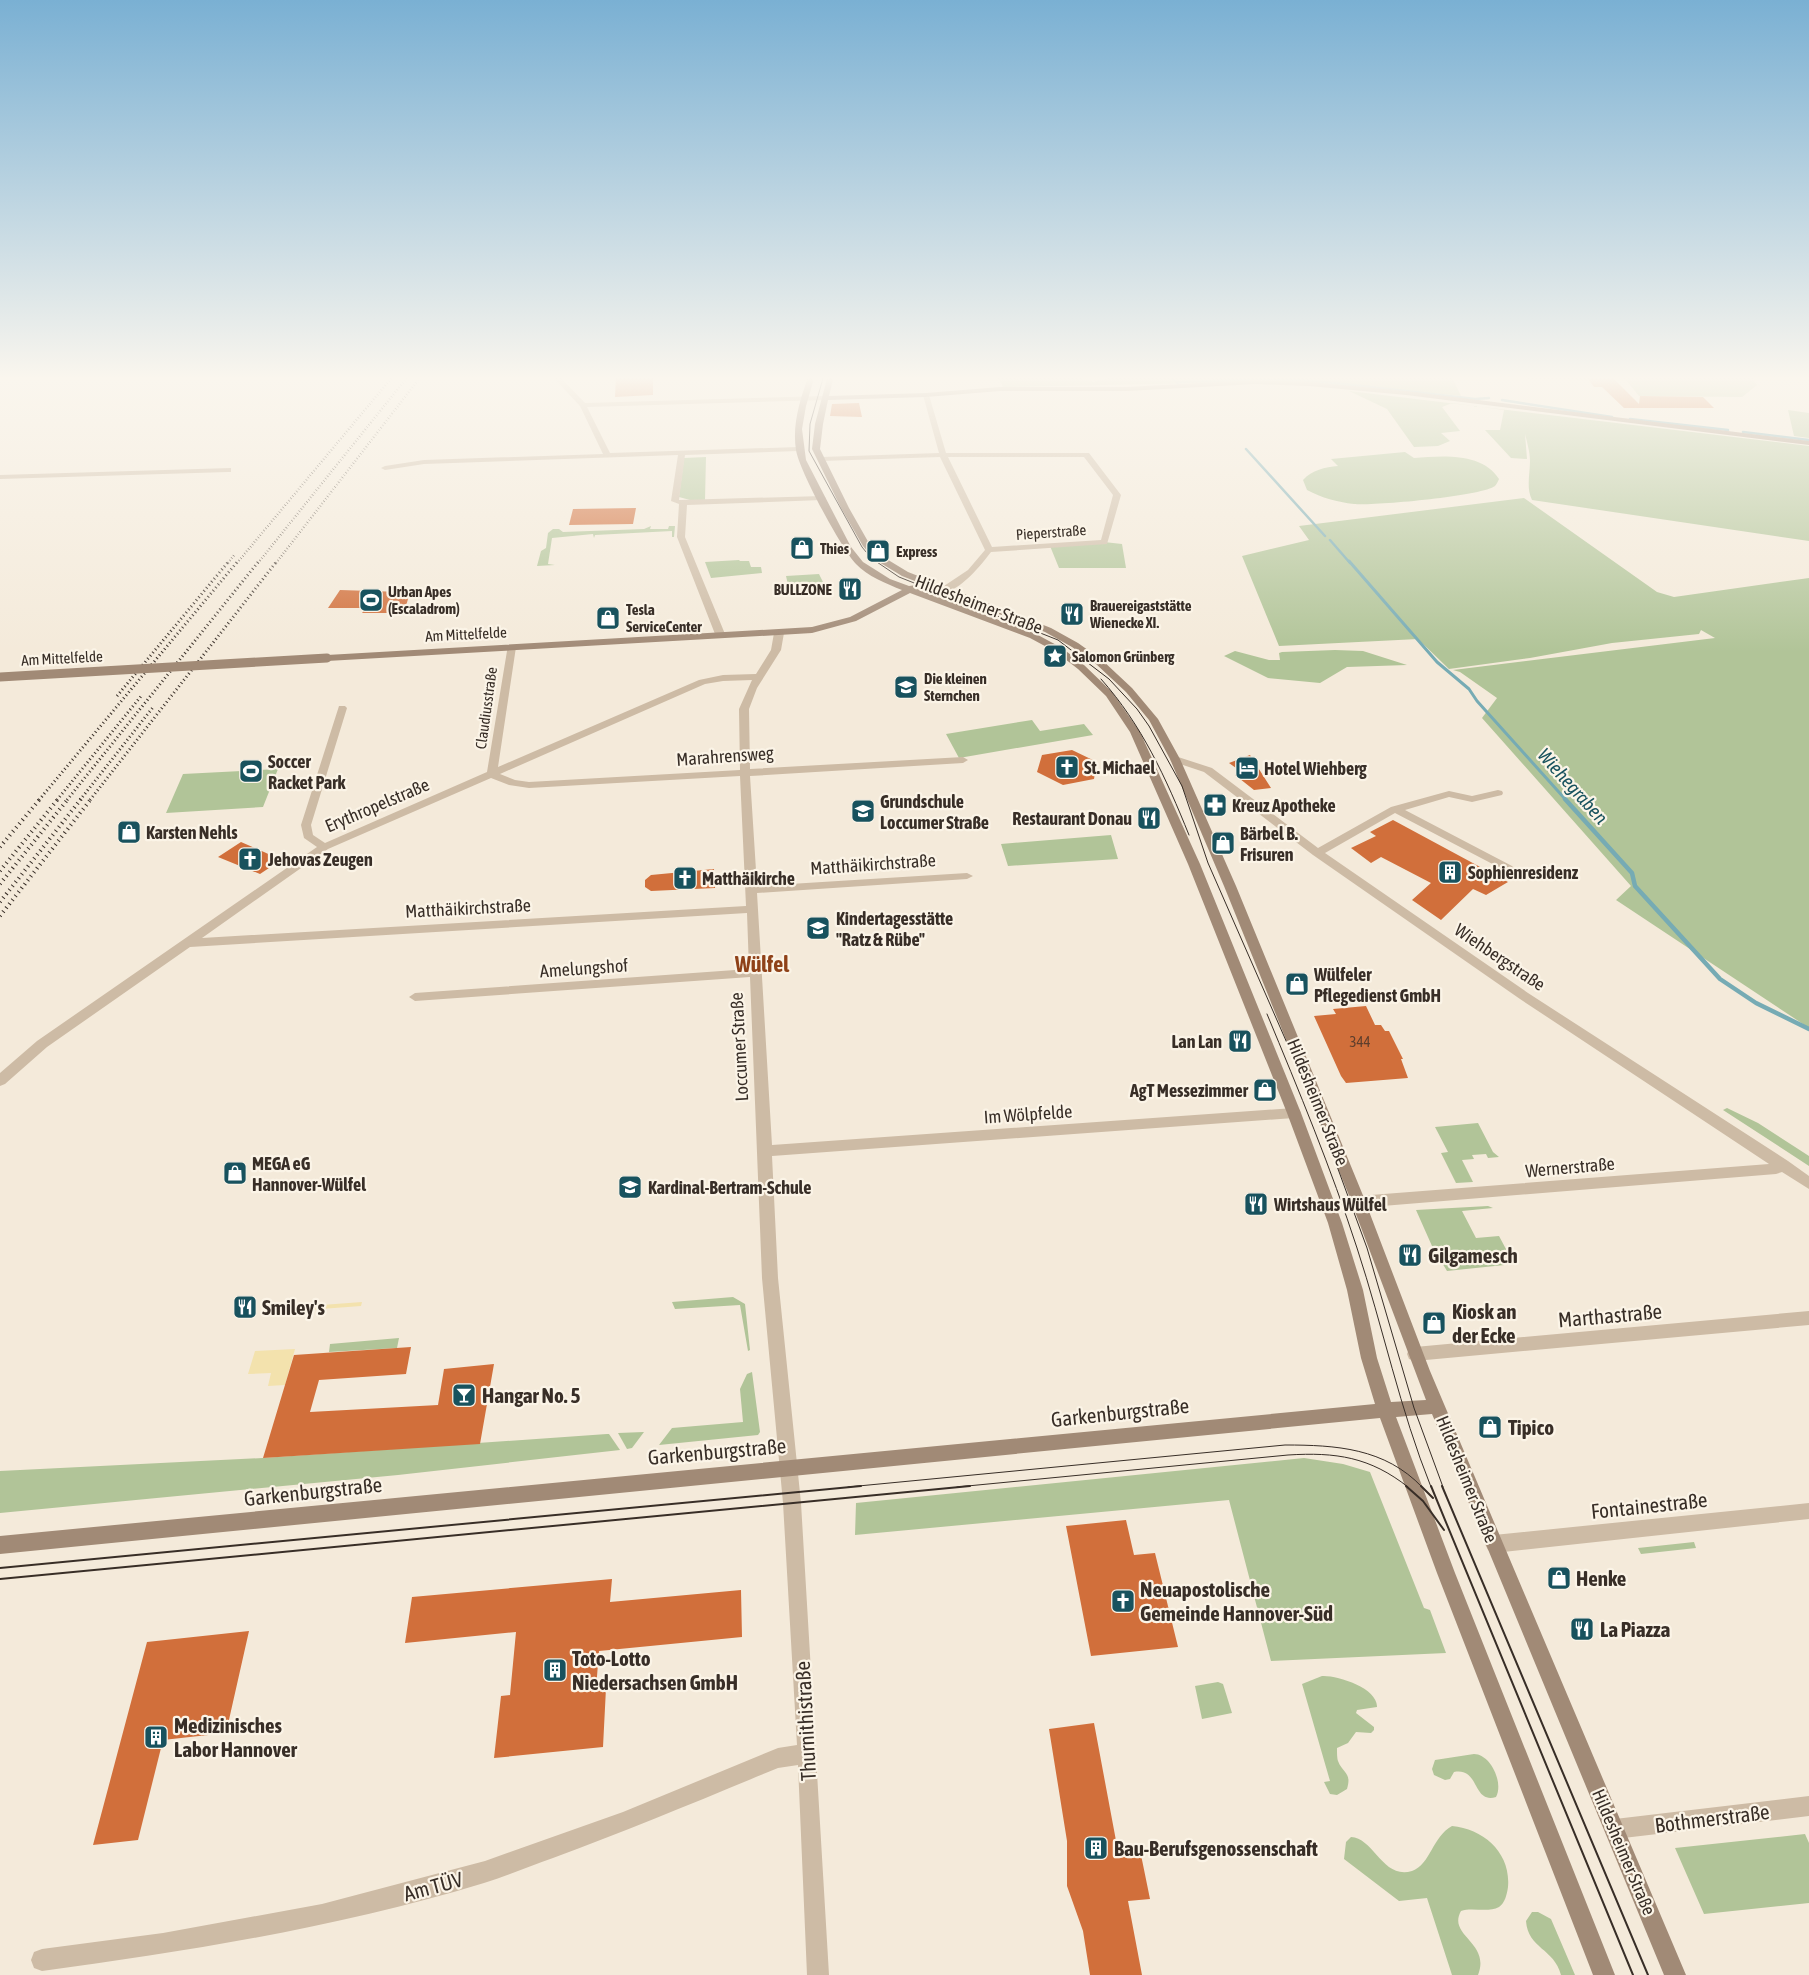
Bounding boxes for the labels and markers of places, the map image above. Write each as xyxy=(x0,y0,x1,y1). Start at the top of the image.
shop icon: Thies xyxy=(789,535,815,561)
shop icon: Express xyxy=(865,538,891,564)
place label: Thies xyxy=(820,540,850,557)
place label: Express xyxy=(896,543,938,560)
restaurant icon: BULLZONE xyxy=(837,576,863,602)
place label: BULLZONE xyxy=(774,581,833,598)
place label: Urban Apes (Escaladrom) xyxy=(388,583,460,617)
sports icon: Urban Apes (Escaladrom) xyxy=(358,587,384,613)
place label: Brauereigaststätte Wienecke XI. xyxy=(1089,597,1192,631)
place label: Tesla ServiceCenter xyxy=(626,601,702,635)
restaurant icon: Brauereigaststätte Wienecke XI. xyxy=(1059,601,1085,627)
shop icon: Tesla ServiceCenter xyxy=(595,605,621,631)
place icon: Salomon Grünberg xyxy=(1042,643,1068,669)
place label: Salomon Grünberg xyxy=(1072,648,1175,665)
place label: Die kleinen Sternchen xyxy=(924,670,987,704)
school or university icon: Die kleinen Sternchen xyxy=(893,674,919,700)
place label: Soccer Racket Park xyxy=(268,751,347,793)
church icon: St. Michael xyxy=(1054,754,1080,780)
hotel icon: Hotel Wiehberg xyxy=(1234,755,1260,781)
place label: St. Michael xyxy=(1084,757,1156,778)
sports icon: Soccer Racket Park xyxy=(238,758,264,784)
place label: Hotel Wiehberg xyxy=(1264,758,1367,779)
place label: Grundschule Loccumer Straße xyxy=(880,791,989,833)
pharmacy icon: Kreuz Apotheke xyxy=(1202,792,1228,818)
place label: Kreuz Apotheke xyxy=(1232,795,1336,816)
school or university icon: Grundschule Loccumer Straße xyxy=(850,798,876,824)
restaurant icon: Restaurant Donau xyxy=(1136,805,1162,831)
place label: Restaurant Donau xyxy=(1012,808,1132,829)
shop icon: Karsten Nehls xyxy=(116,819,142,845)
place label: Karsten Nehls xyxy=(146,822,238,843)
place label: Bärbel B. Frisuren xyxy=(1240,823,1298,865)
shop icon: Bärbel B. Frisuren xyxy=(1210,830,1236,856)
church icon: Jehovas Zeugen xyxy=(237,846,263,872)
place label: Jehovas Zeugen xyxy=(267,849,373,870)
building icon: Sophienresidenz xyxy=(1437,859,1463,885)
place label: Sophienresidenz xyxy=(1468,862,1579,883)
church icon: Matthäikirche xyxy=(672,865,698,891)
place label: Matthäikirche xyxy=(702,868,795,889)
place label: Kindertagesstätte "Ratz & Rübe" xyxy=(836,908,953,950)
school or university icon: Kindertagesstätte "Ratz & Rübe" xyxy=(805,915,831,941)
place label: Wülfeler Pflegedienst GmbH xyxy=(1313,964,1441,1006)
shop icon: Wülfeler Pflegedienst GmbH xyxy=(1284,971,1310,997)
restaurant icon: Lan Lan xyxy=(1227,1028,1253,1054)
place label: Lan Lan xyxy=(1171,1031,1222,1052)
shop icon: AgT Messezimmer xyxy=(1252,1077,1278,1103)
place label: AgT Messezimmer xyxy=(1129,1080,1249,1101)
place label: MEGA eG Hannover-Wülfel xyxy=(252,1153,366,1195)
shop icon: MEGA eG Hannover-Wülfel xyxy=(222,1160,248,1186)
school or university icon: Kardinal-Bertram-Schule xyxy=(617,1174,643,1200)
place label: Kardinal-Bertram-Schule xyxy=(648,1177,811,1198)
restaurant icon: Wirtshaus Wülfel xyxy=(1243,1191,1269,1217)
place label: Wirtshaus Wülfel xyxy=(1273,1194,1387,1215)
restaurant icon: Gilgamesch xyxy=(1397,1242,1423,1268)
place label: Gilgamesch xyxy=(1428,1243,1518,1267)
restaurant icon: Smiley's xyxy=(232,1294,258,1320)
place label: Smiley's xyxy=(262,1295,326,1319)
place label: Kiosk an der Ecke xyxy=(1452,1299,1516,1347)
shop icon: Kiosk an der Ecke xyxy=(1421,1310,1447,1336)
bar icon: Hangar No. 5 xyxy=(451,1382,477,1408)
place label: Hangar No. 5 xyxy=(482,1383,580,1407)
shop icon: Tipico xyxy=(1477,1414,1503,1440)
place label: Tipico xyxy=(1508,1415,1554,1439)
shop icon: Henke xyxy=(1546,1565,1572,1591)
place label: Henke xyxy=(1576,1566,1626,1590)
place label: Neuapostolische Gemeinde Hannover-Süd xyxy=(1140,1577,1333,1625)
church icon: Neuapostolische Gemeinde Hannover-Süd xyxy=(1110,1588,1136,1614)
restaurant icon: La Piazza xyxy=(1569,1616,1595,1642)
place label: La Piazza xyxy=(1600,1617,1671,1641)
place label: Toto-Lotto Niedersachsen GmbH xyxy=(572,1646,738,1694)
building icon: Toto-Lotto Niedersachsen GmbH xyxy=(542,1657,568,1683)
place label: Medizinisches Labor Hannover xyxy=(174,1713,298,1761)
building icon: Medizinisches Labor Hannover xyxy=(143,1724,169,1750)
building icon: Bau-Berufsgenossenschaft xyxy=(1083,1835,1109,1861)
place label: Bau-Berufsgenossenschaft xyxy=(1114,1836,1318,1860)

